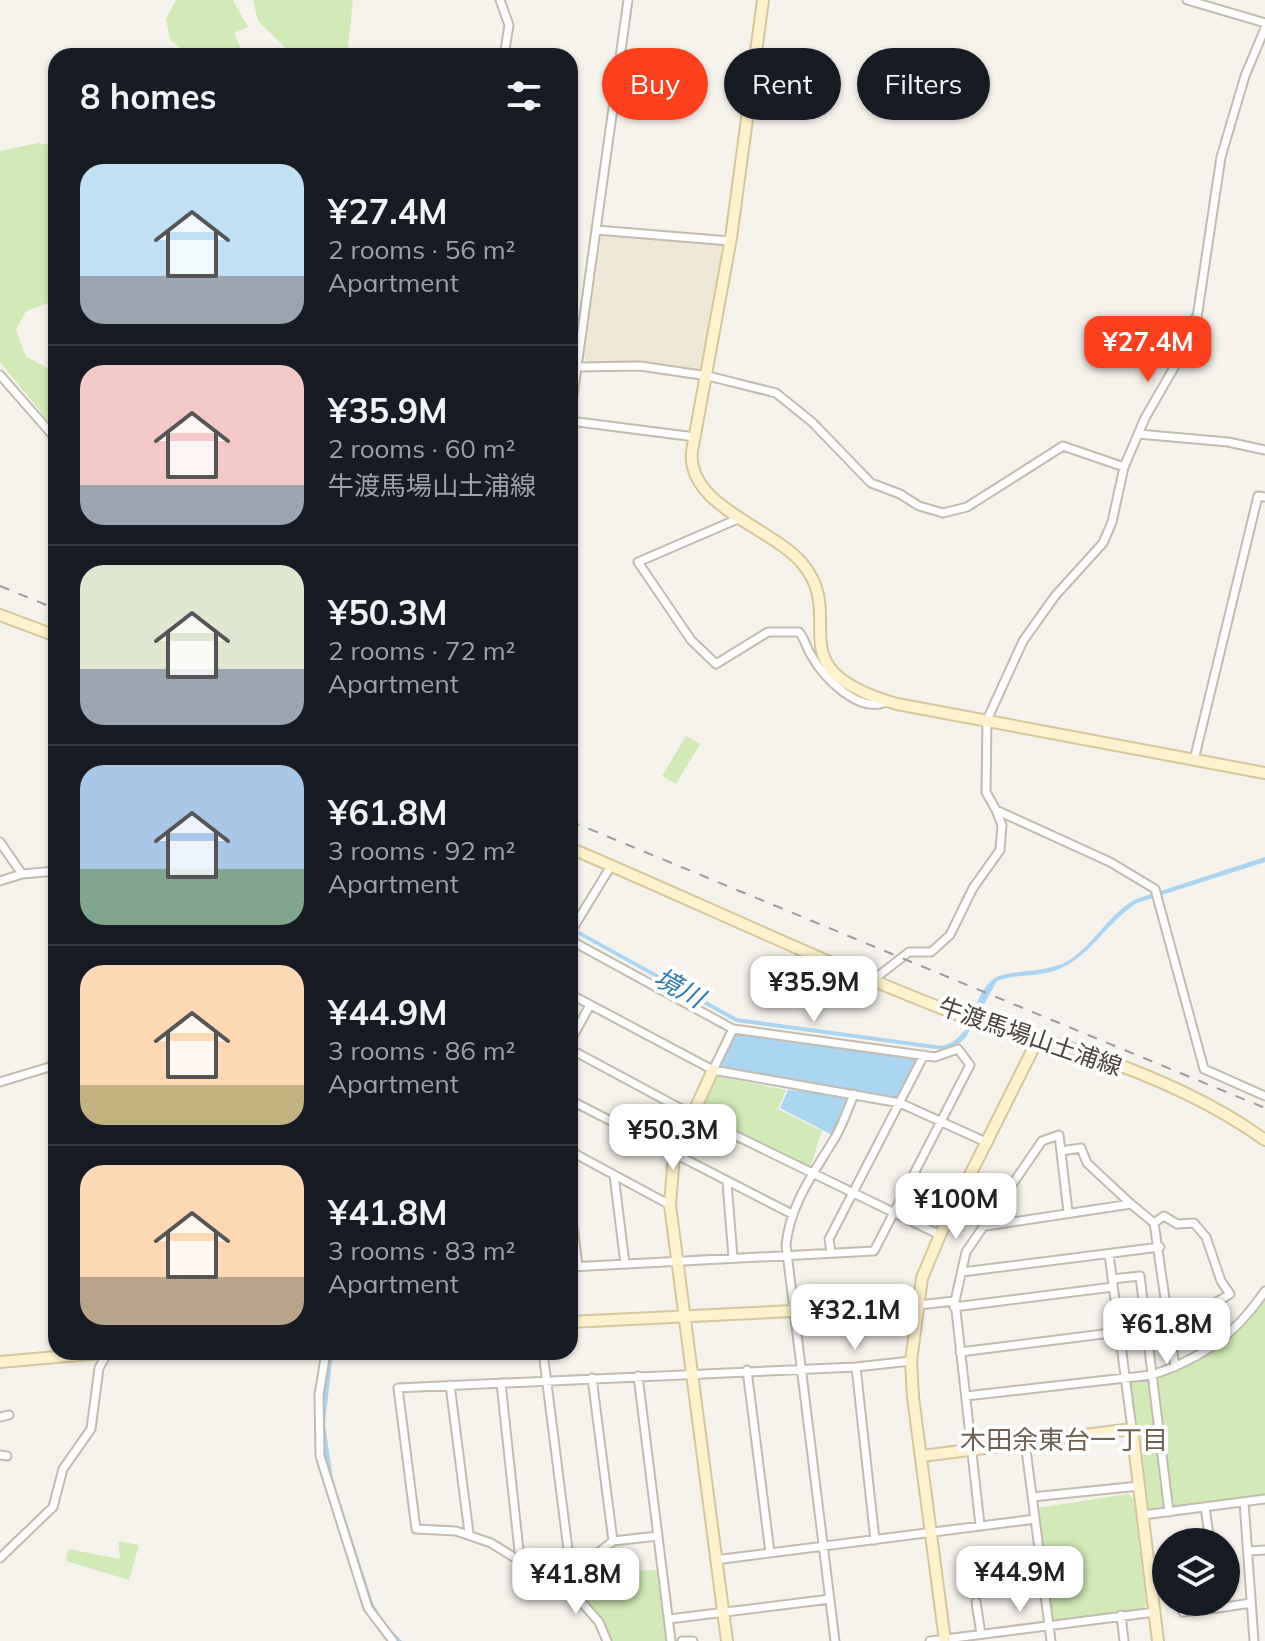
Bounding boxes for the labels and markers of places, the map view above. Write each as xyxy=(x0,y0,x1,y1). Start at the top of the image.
pin: ¥27.4M xyxy=(1083,316,1213,384)
pin: ¥35.9M xyxy=(749,956,879,1024)
pin: ¥50.3M xyxy=(608,1104,738,1172)
pin: ¥100M xyxy=(900,1173,1012,1241)
pin: ¥32.1M xyxy=(790,1284,920,1352)
pin: ¥61.8M xyxy=(1102,1298,1232,1366)
pin: ¥44.9M xyxy=(955,1546,1085,1614)
pin: ¥41.8M xyxy=(511,1548,641,1616)

